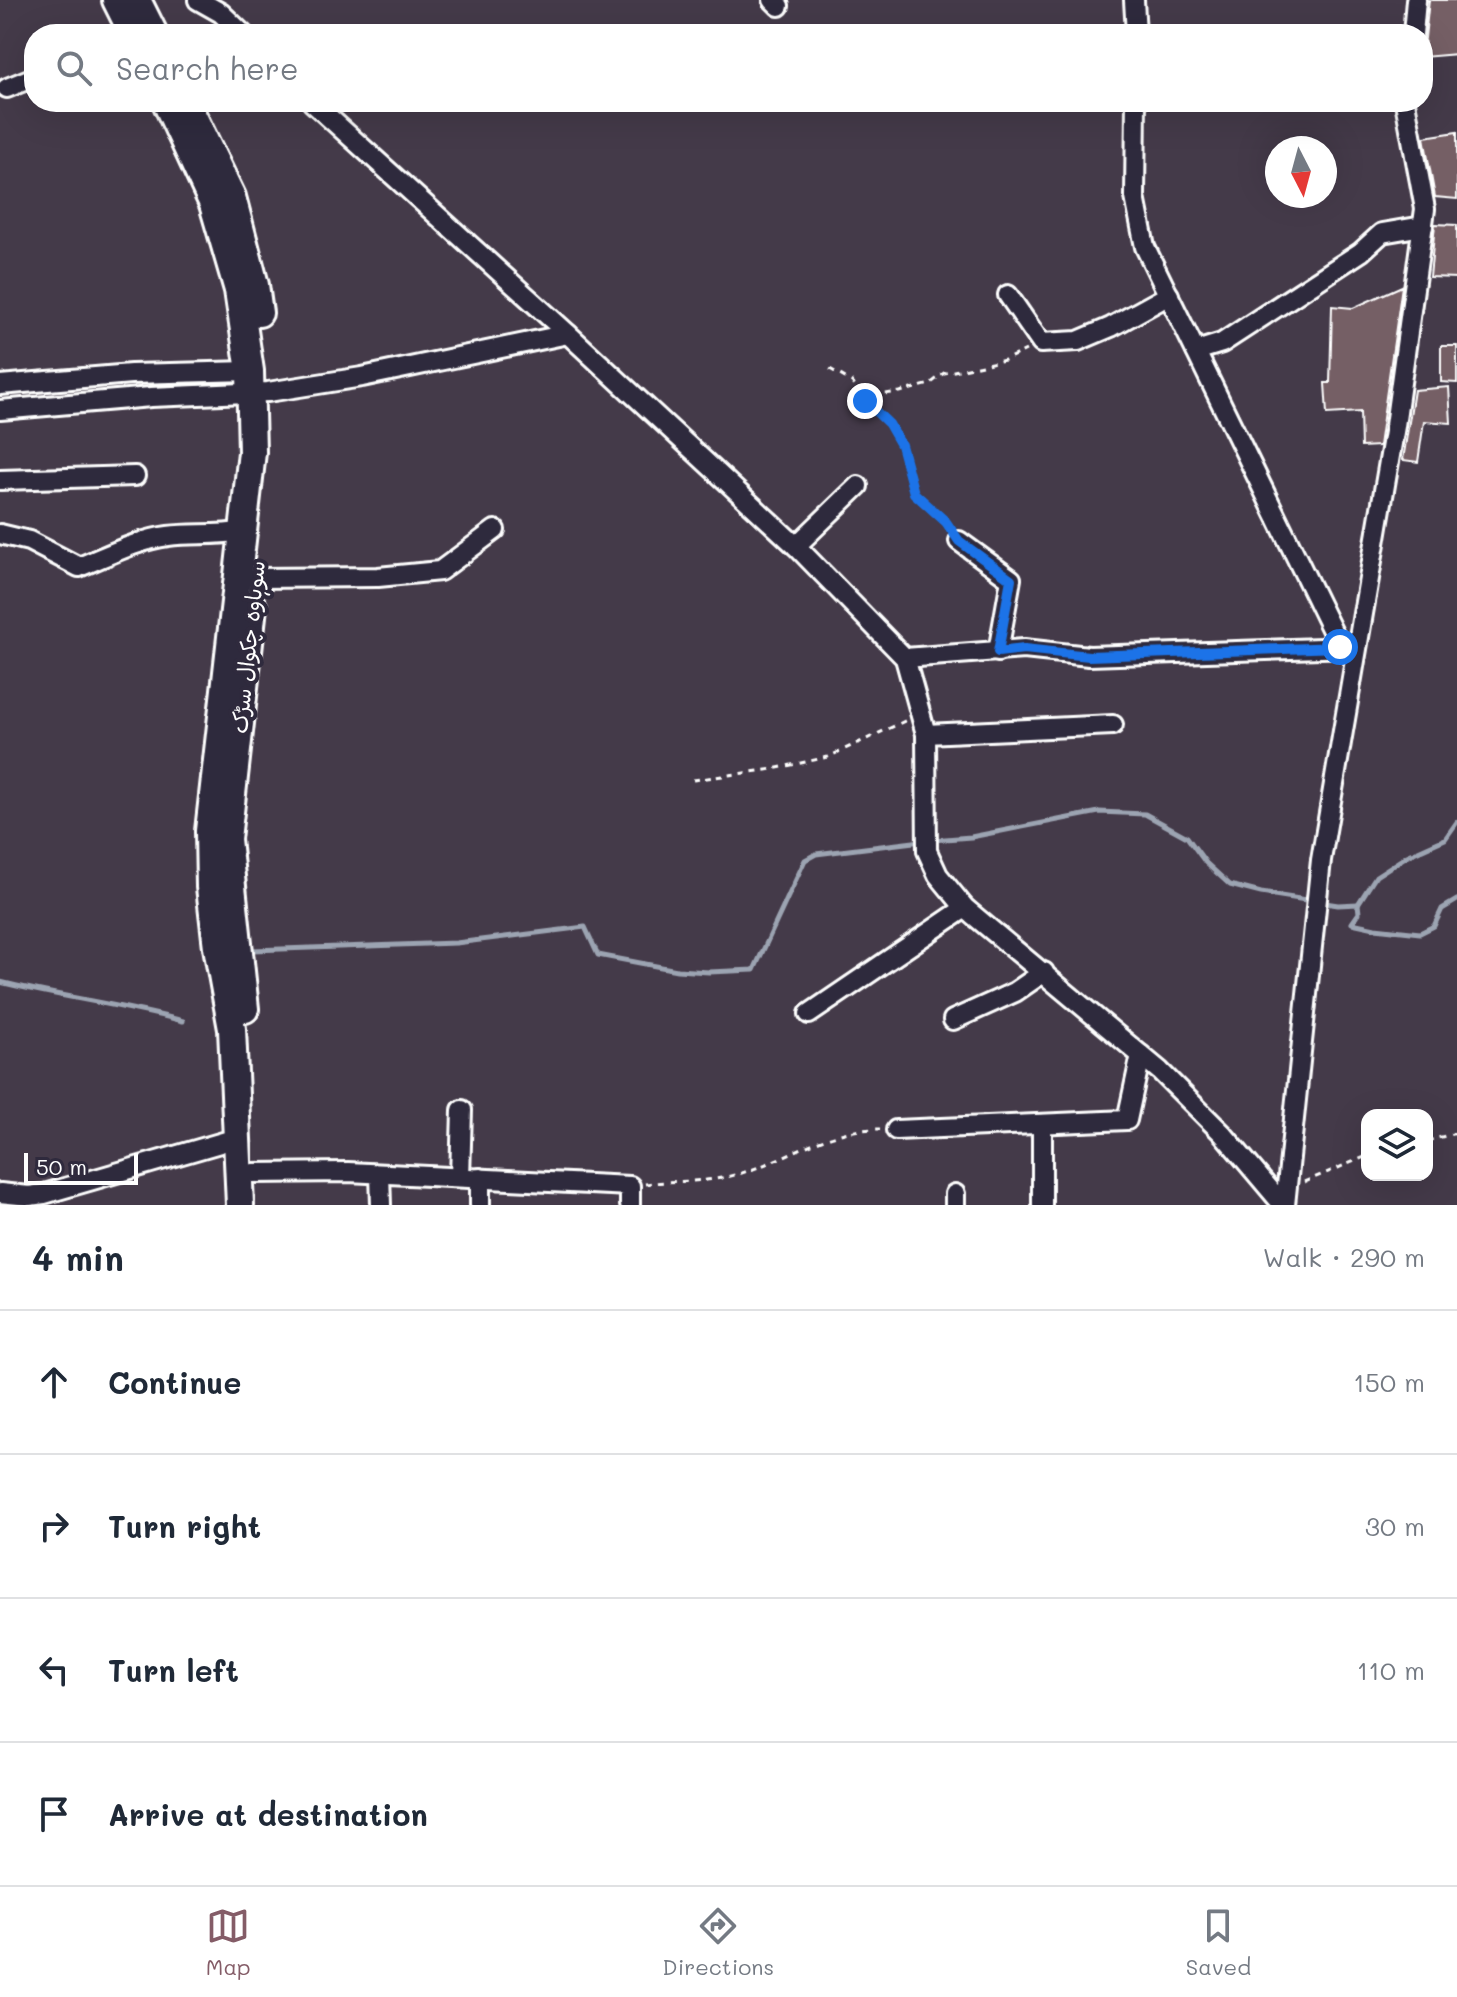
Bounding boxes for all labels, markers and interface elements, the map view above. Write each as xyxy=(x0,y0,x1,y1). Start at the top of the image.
search box xyxy=(24,24,1433,112)
icon: search xyxy=(52,46,96,90)
text: Search here xyxy=(116,48,299,88)
north arrow xyxy=(1265,136,1337,208)
route end xyxy=(847,383,883,419)
street label: سوہاوہ چکوال سڑک xyxy=(224,559,274,735)
route start xyxy=(1322,629,1358,665)
map controls xyxy=(1361,1109,1433,1181)
button: layers xyxy=(1361,1109,1433,1181)
scale bar xyxy=(24,1149,138,1185)
text: 50 m xyxy=(36,1152,87,1181)
text: 4 min xyxy=(32,1235,124,1280)
text: Walk · 290 m xyxy=(1263,1240,1425,1274)
icon: ahead xyxy=(32,1360,76,1404)
text: Continue xyxy=(108,1362,241,1402)
text: 150 m xyxy=(1353,1365,1425,1399)
icon: right xyxy=(32,1504,76,1548)
text: Turn right xyxy=(108,1506,261,1546)
text: 30 m xyxy=(1365,1509,1425,1543)
icon: left xyxy=(32,1648,76,1692)
text: Turn left xyxy=(108,1650,239,1690)
text: 110 m xyxy=(1357,1653,1425,1687)
icon: arrive xyxy=(32,1792,76,1836)
text: Arrive at destination xyxy=(108,1794,428,1834)
tab: Map xyxy=(206,1904,251,1981)
tab: Directions xyxy=(662,1904,774,1981)
tab: Saved xyxy=(1186,1904,1251,1981)

